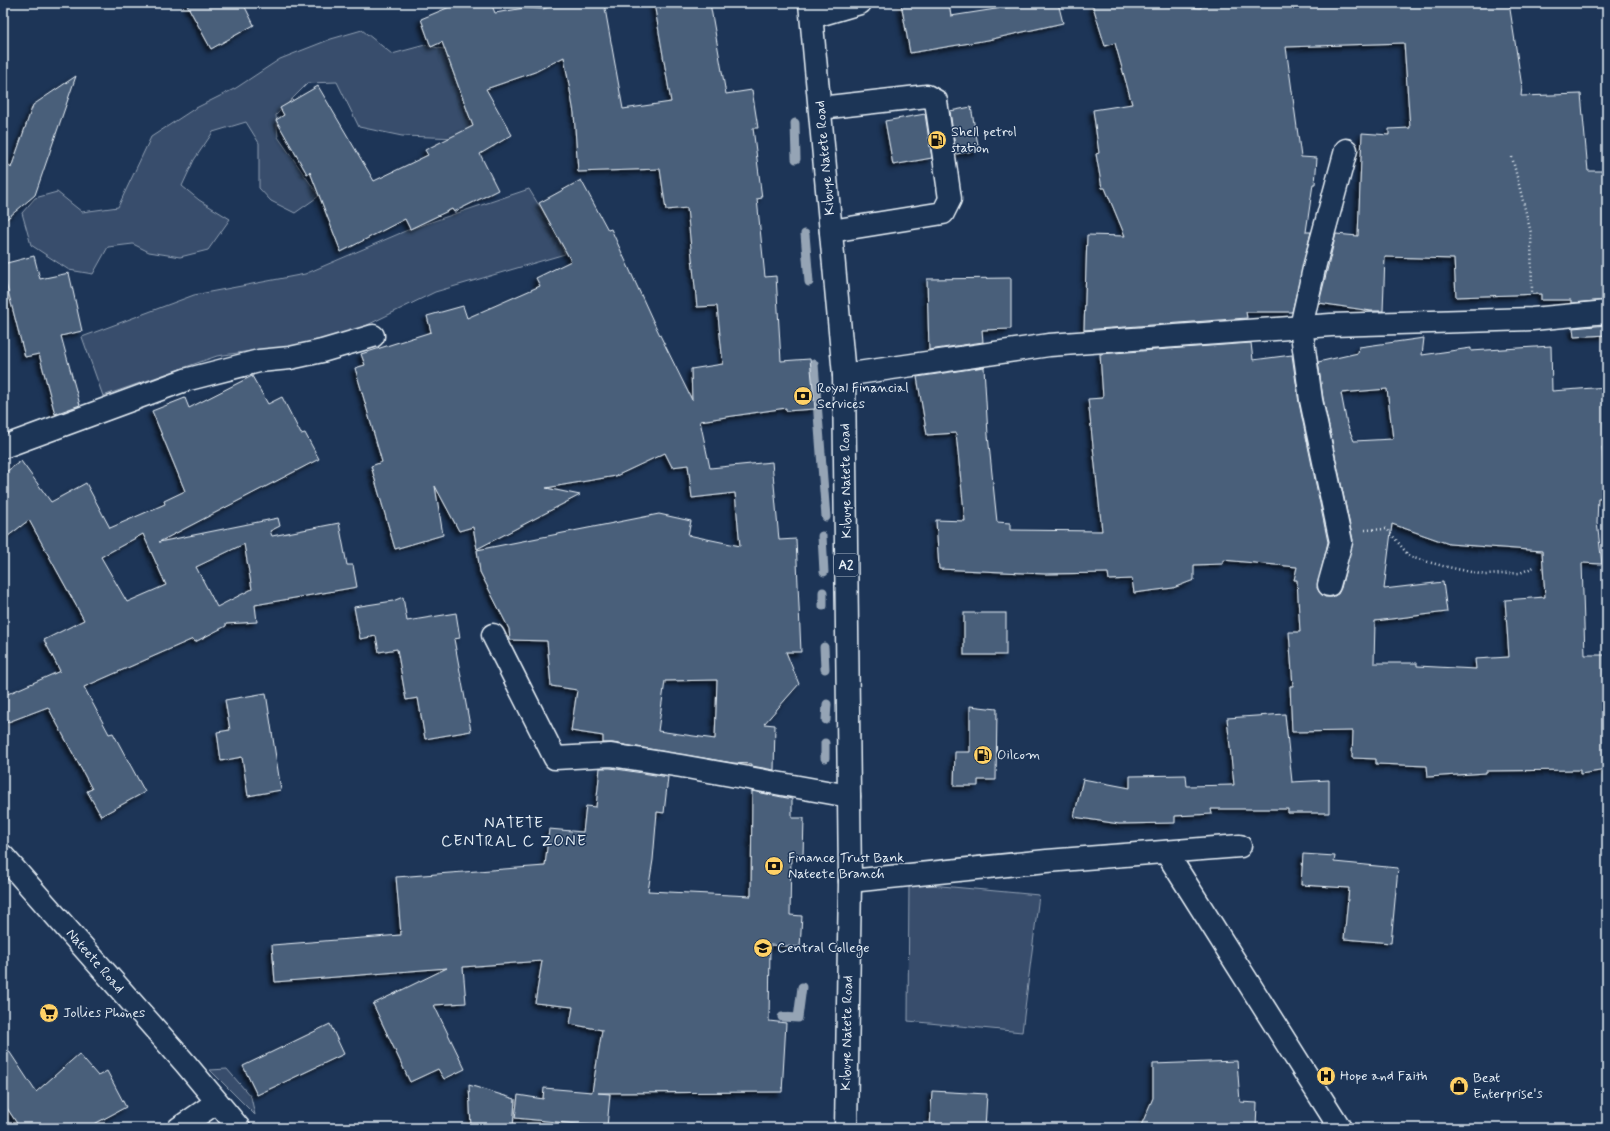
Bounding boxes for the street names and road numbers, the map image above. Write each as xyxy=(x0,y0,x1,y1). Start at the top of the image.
street label: Kibuye Natete Road xyxy=(811,100,839,216)
street label: Kibuye Natete Road xyxy=(836,423,856,539)
road number: A2 xyxy=(834,554,858,576)
street label: Nateete Road xyxy=(62,925,128,997)
street label: Kibuye Natete Road xyxy=(837,975,857,1091)

